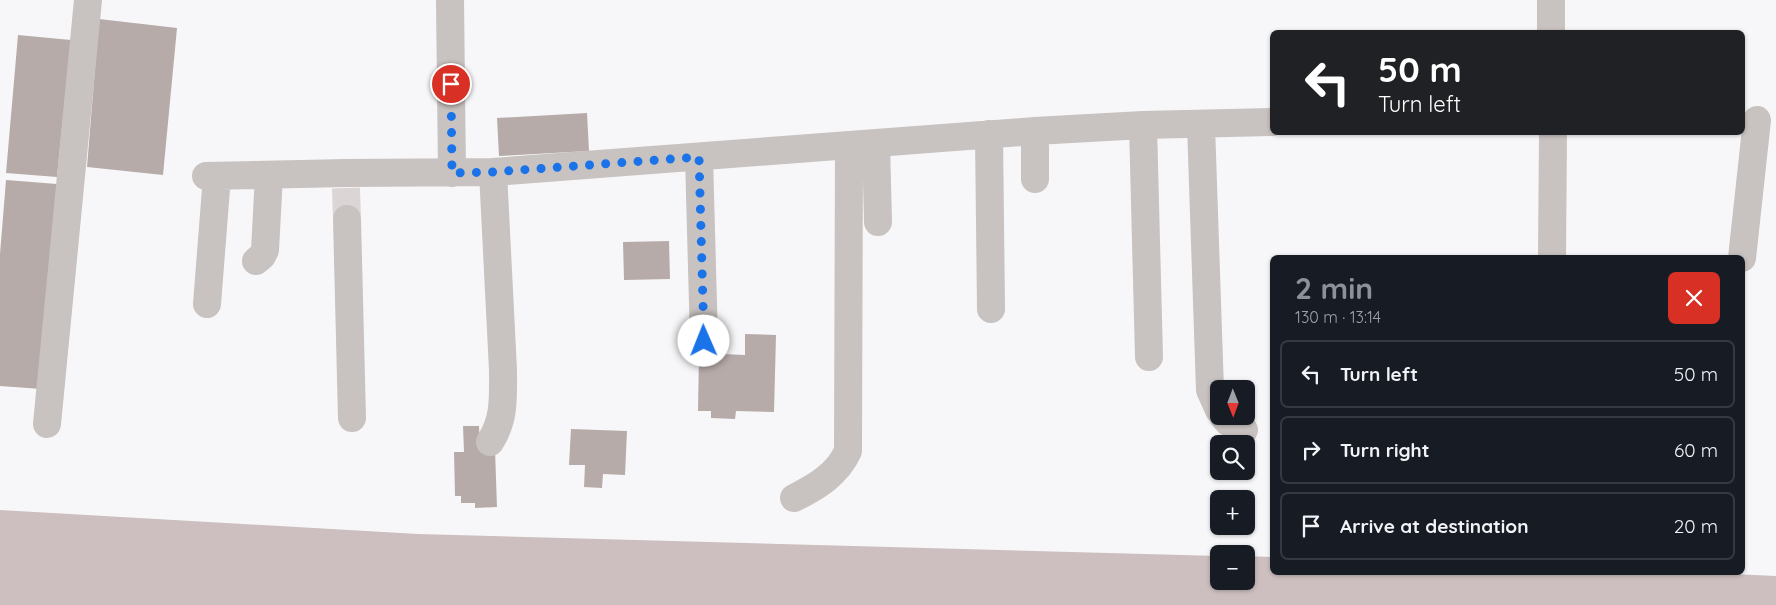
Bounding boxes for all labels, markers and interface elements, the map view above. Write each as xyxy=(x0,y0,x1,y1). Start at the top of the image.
text: 50 m xyxy=(1378,47,1462,91)
icon: left xyxy=(1295,50,1360,115)
pin xyxy=(430,63,472,105)
icon: arrive xyxy=(437,70,465,98)
text: Turn left xyxy=(1378,90,1461,118)
text: 2 min xyxy=(1295,269,1373,307)
button: close xyxy=(1668,272,1720,324)
text: 130 m · 13:14 xyxy=(1295,307,1381,327)
position arrow xyxy=(677,314,729,366)
icon: left xyxy=(1297,360,1325,388)
text: Turn left xyxy=(1340,362,1418,386)
text: 50 m xyxy=(1674,362,1718,386)
north arrow xyxy=(1210,380,1255,425)
map controls xyxy=(1210,380,1255,590)
button: search xyxy=(1210,435,1255,480)
icon: right xyxy=(1297,436,1325,464)
text: Turn right xyxy=(1340,438,1429,462)
text: 60 m xyxy=(1674,438,1718,462)
button: + xyxy=(1210,490,1255,535)
icon: arrive xyxy=(1297,512,1325,540)
text: Arrive at destination xyxy=(1340,514,1529,538)
text: 20 m xyxy=(1674,514,1718,538)
button: − xyxy=(1210,545,1255,590)

